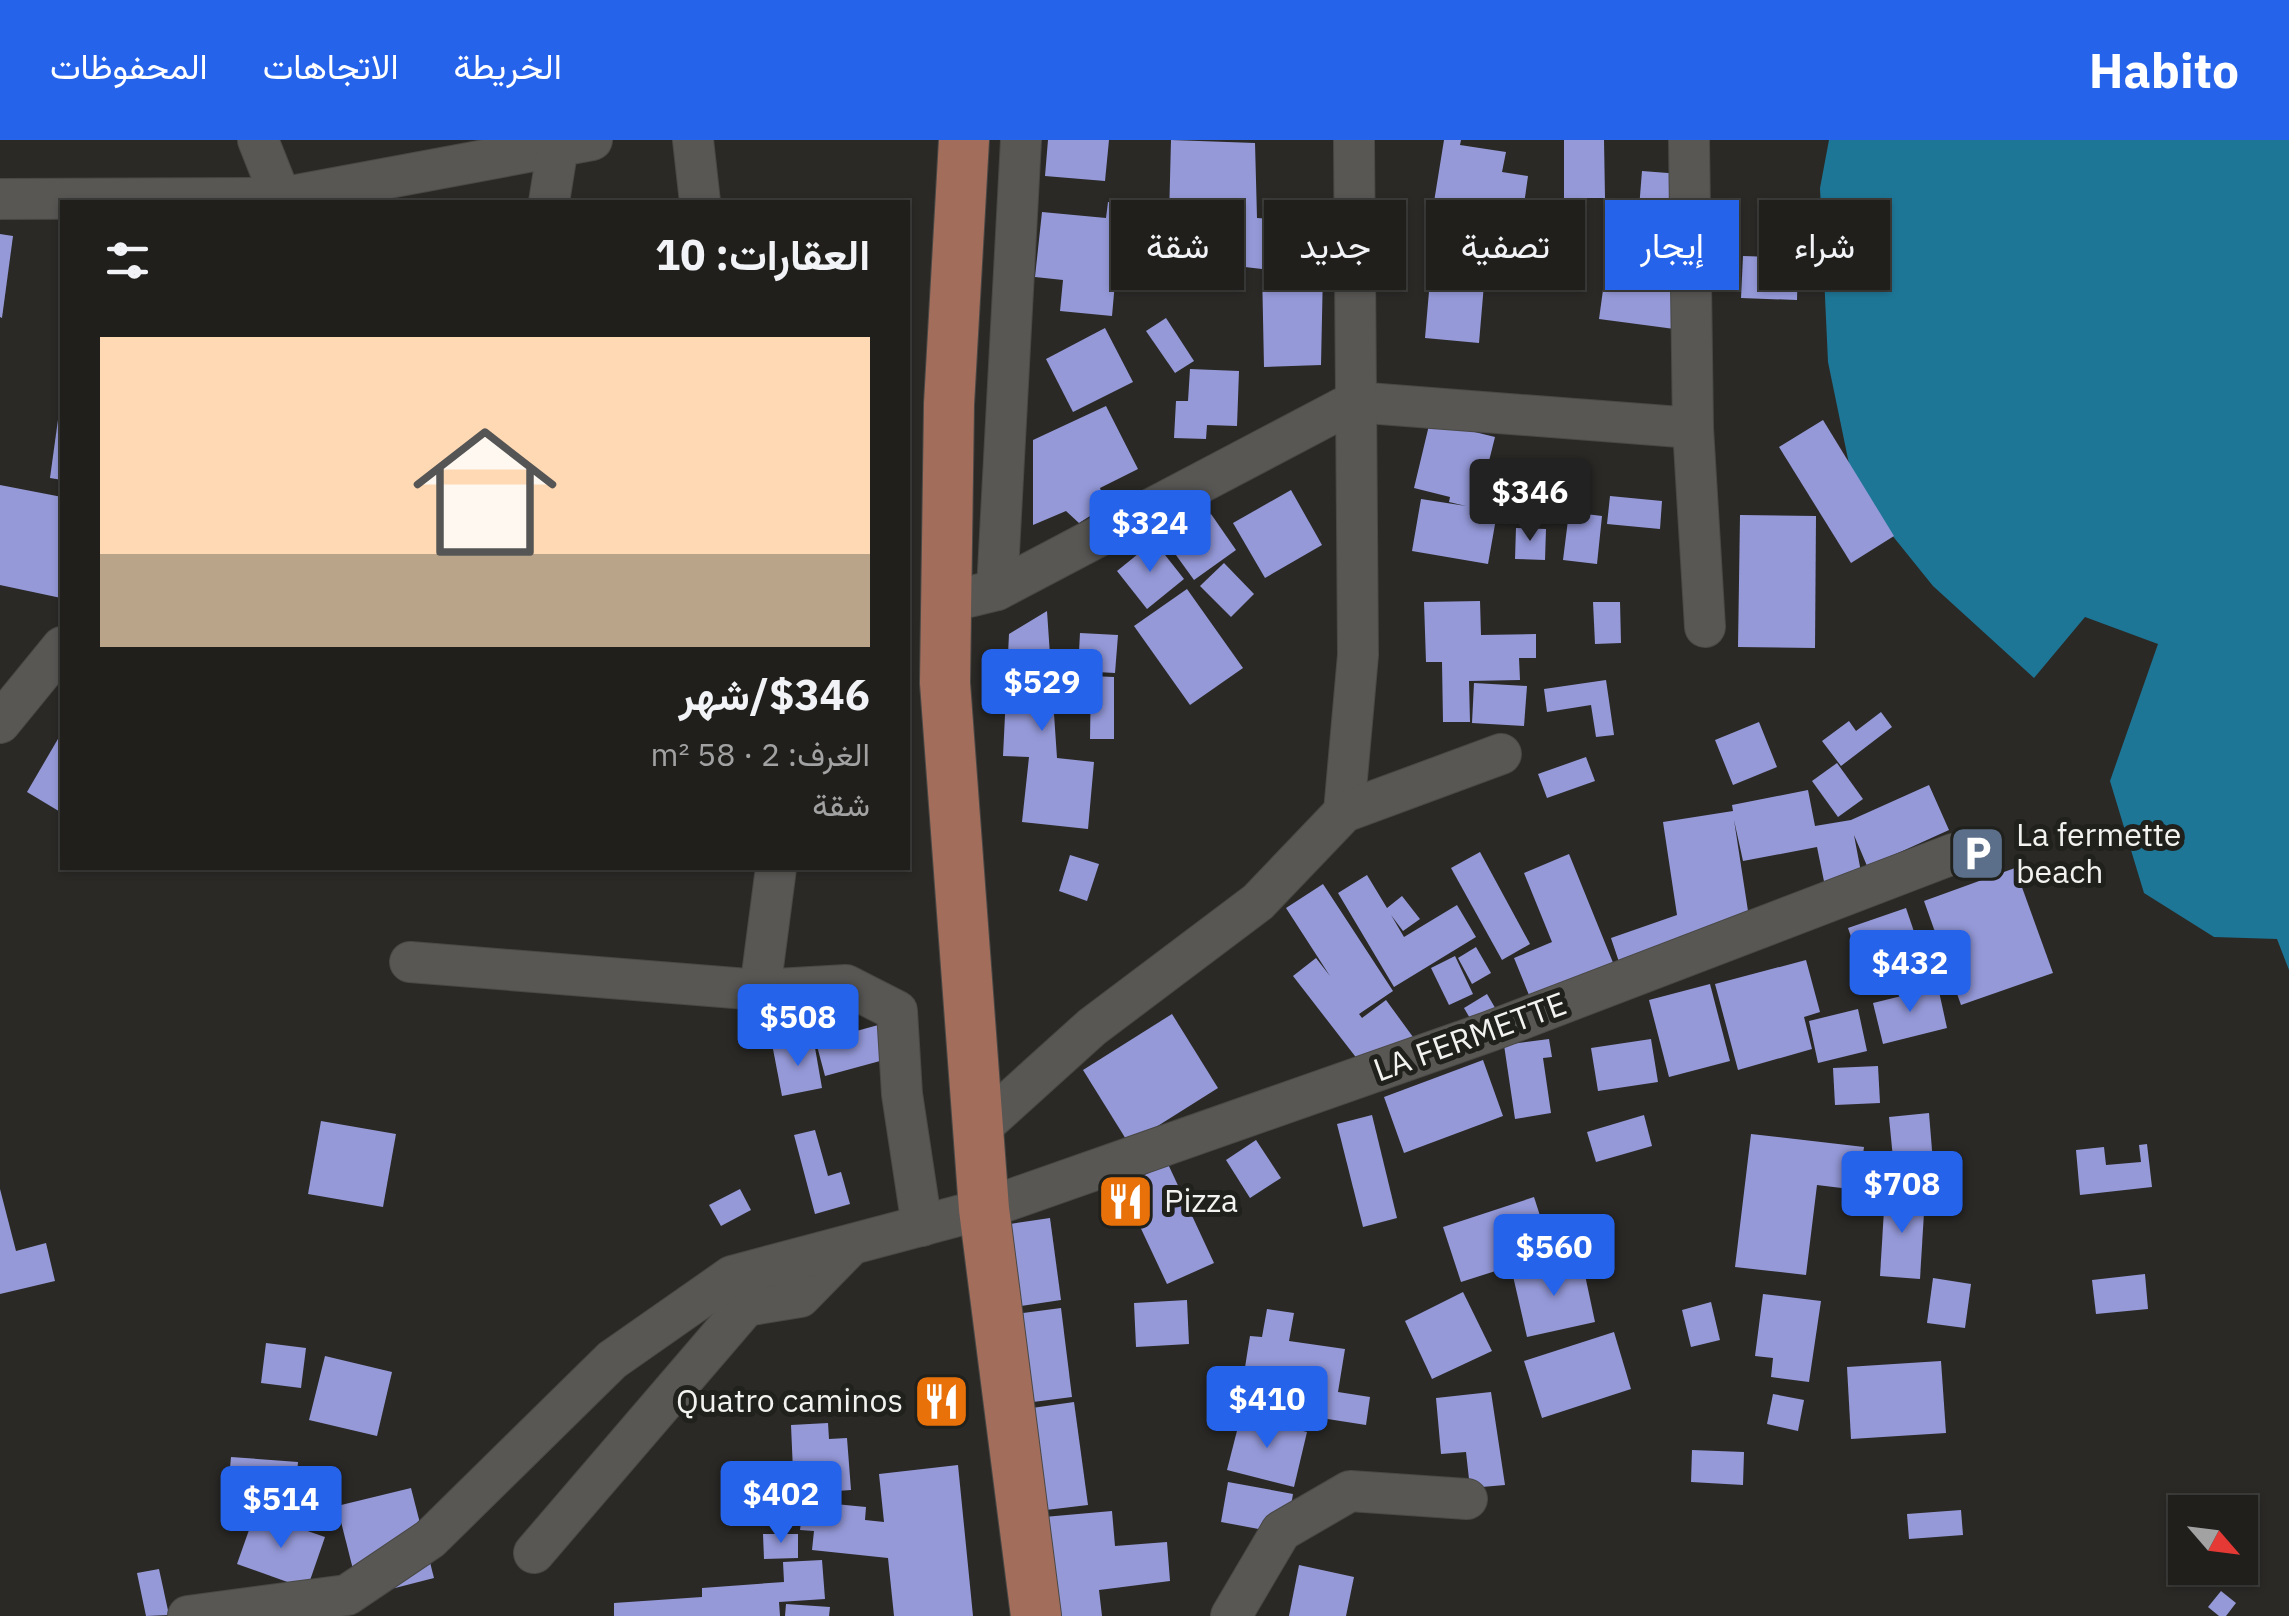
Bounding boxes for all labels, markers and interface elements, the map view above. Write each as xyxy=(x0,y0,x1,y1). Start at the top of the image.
text: Habito xyxy=(2089,39,2239,101)
text: المحفوظات xyxy=(50,43,208,89)
text: الاتجاهات xyxy=(263,43,399,89)
text: الخريطة xyxy=(454,43,562,89)
chip: شقة xyxy=(1111,200,1244,290)
chip: جديد xyxy=(1264,200,1406,290)
chip: تصفية xyxy=(1426,200,1585,290)
chip: إيجار xyxy=(1605,200,1739,290)
chip: شراء xyxy=(1759,200,1890,290)
text: العقارات: 10 xyxy=(655,227,870,282)
icon: filters xyxy=(100,233,155,288)
icon: home xyxy=(395,402,575,582)
pin: $346 xyxy=(1471,459,1589,544)
text: $346 xyxy=(1492,470,1568,512)
pin: $324 xyxy=(1091,490,1209,575)
text: $324 xyxy=(1112,501,1188,543)
pin: $529 xyxy=(983,649,1101,734)
text: $529 xyxy=(1004,660,1080,702)
text: $346/شهر xyxy=(679,667,870,722)
text: الغرف: 2 · 58 m² xyxy=(651,733,870,775)
text: شقة xyxy=(812,783,870,825)
place label: La fermette beach xyxy=(2016,813,2181,892)
parking icon: La fermette beach xyxy=(1947,823,2007,883)
pin: $432 xyxy=(1851,930,1969,1015)
text: $432 xyxy=(1872,941,1948,983)
street label: LA FERMETTE xyxy=(1367,982,1572,1090)
pin: $508 xyxy=(739,984,857,1069)
text: $508 xyxy=(760,995,836,1037)
pin: $708 xyxy=(1843,1151,1961,1236)
text: $708 xyxy=(1864,1162,1940,1204)
restaurant icon: Pizza xyxy=(1095,1171,1155,1231)
place label: Pizza xyxy=(1164,1179,1238,1221)
pin: $560 xyxy=(1495,1214,1613,1299)
text: $560 xyxy=(1516,1225,1592,1267)
pin: $410 xyxy=(1208,1366,1326,1451)
restaurant icon: Quatro caminos xyxy=(912,1371,972,1431)
text: $410 xyxy=(1229,1377,1305,1419)
place label: Quatro caminos xyxy=(676,1379,903,1421)
pin: $402 xyxy=(722,1461,840,1546)
pin: $514 xyxy=(222,1466,340,1551)
text: $402 xyxy=(743,1472,819,1514)
text: $514 xyxy=(243,1477,319,1519)
north arrow xyxy=(2168,1495,2258,1585)
map controls xyxy=(2168,1495,2258,1585)

